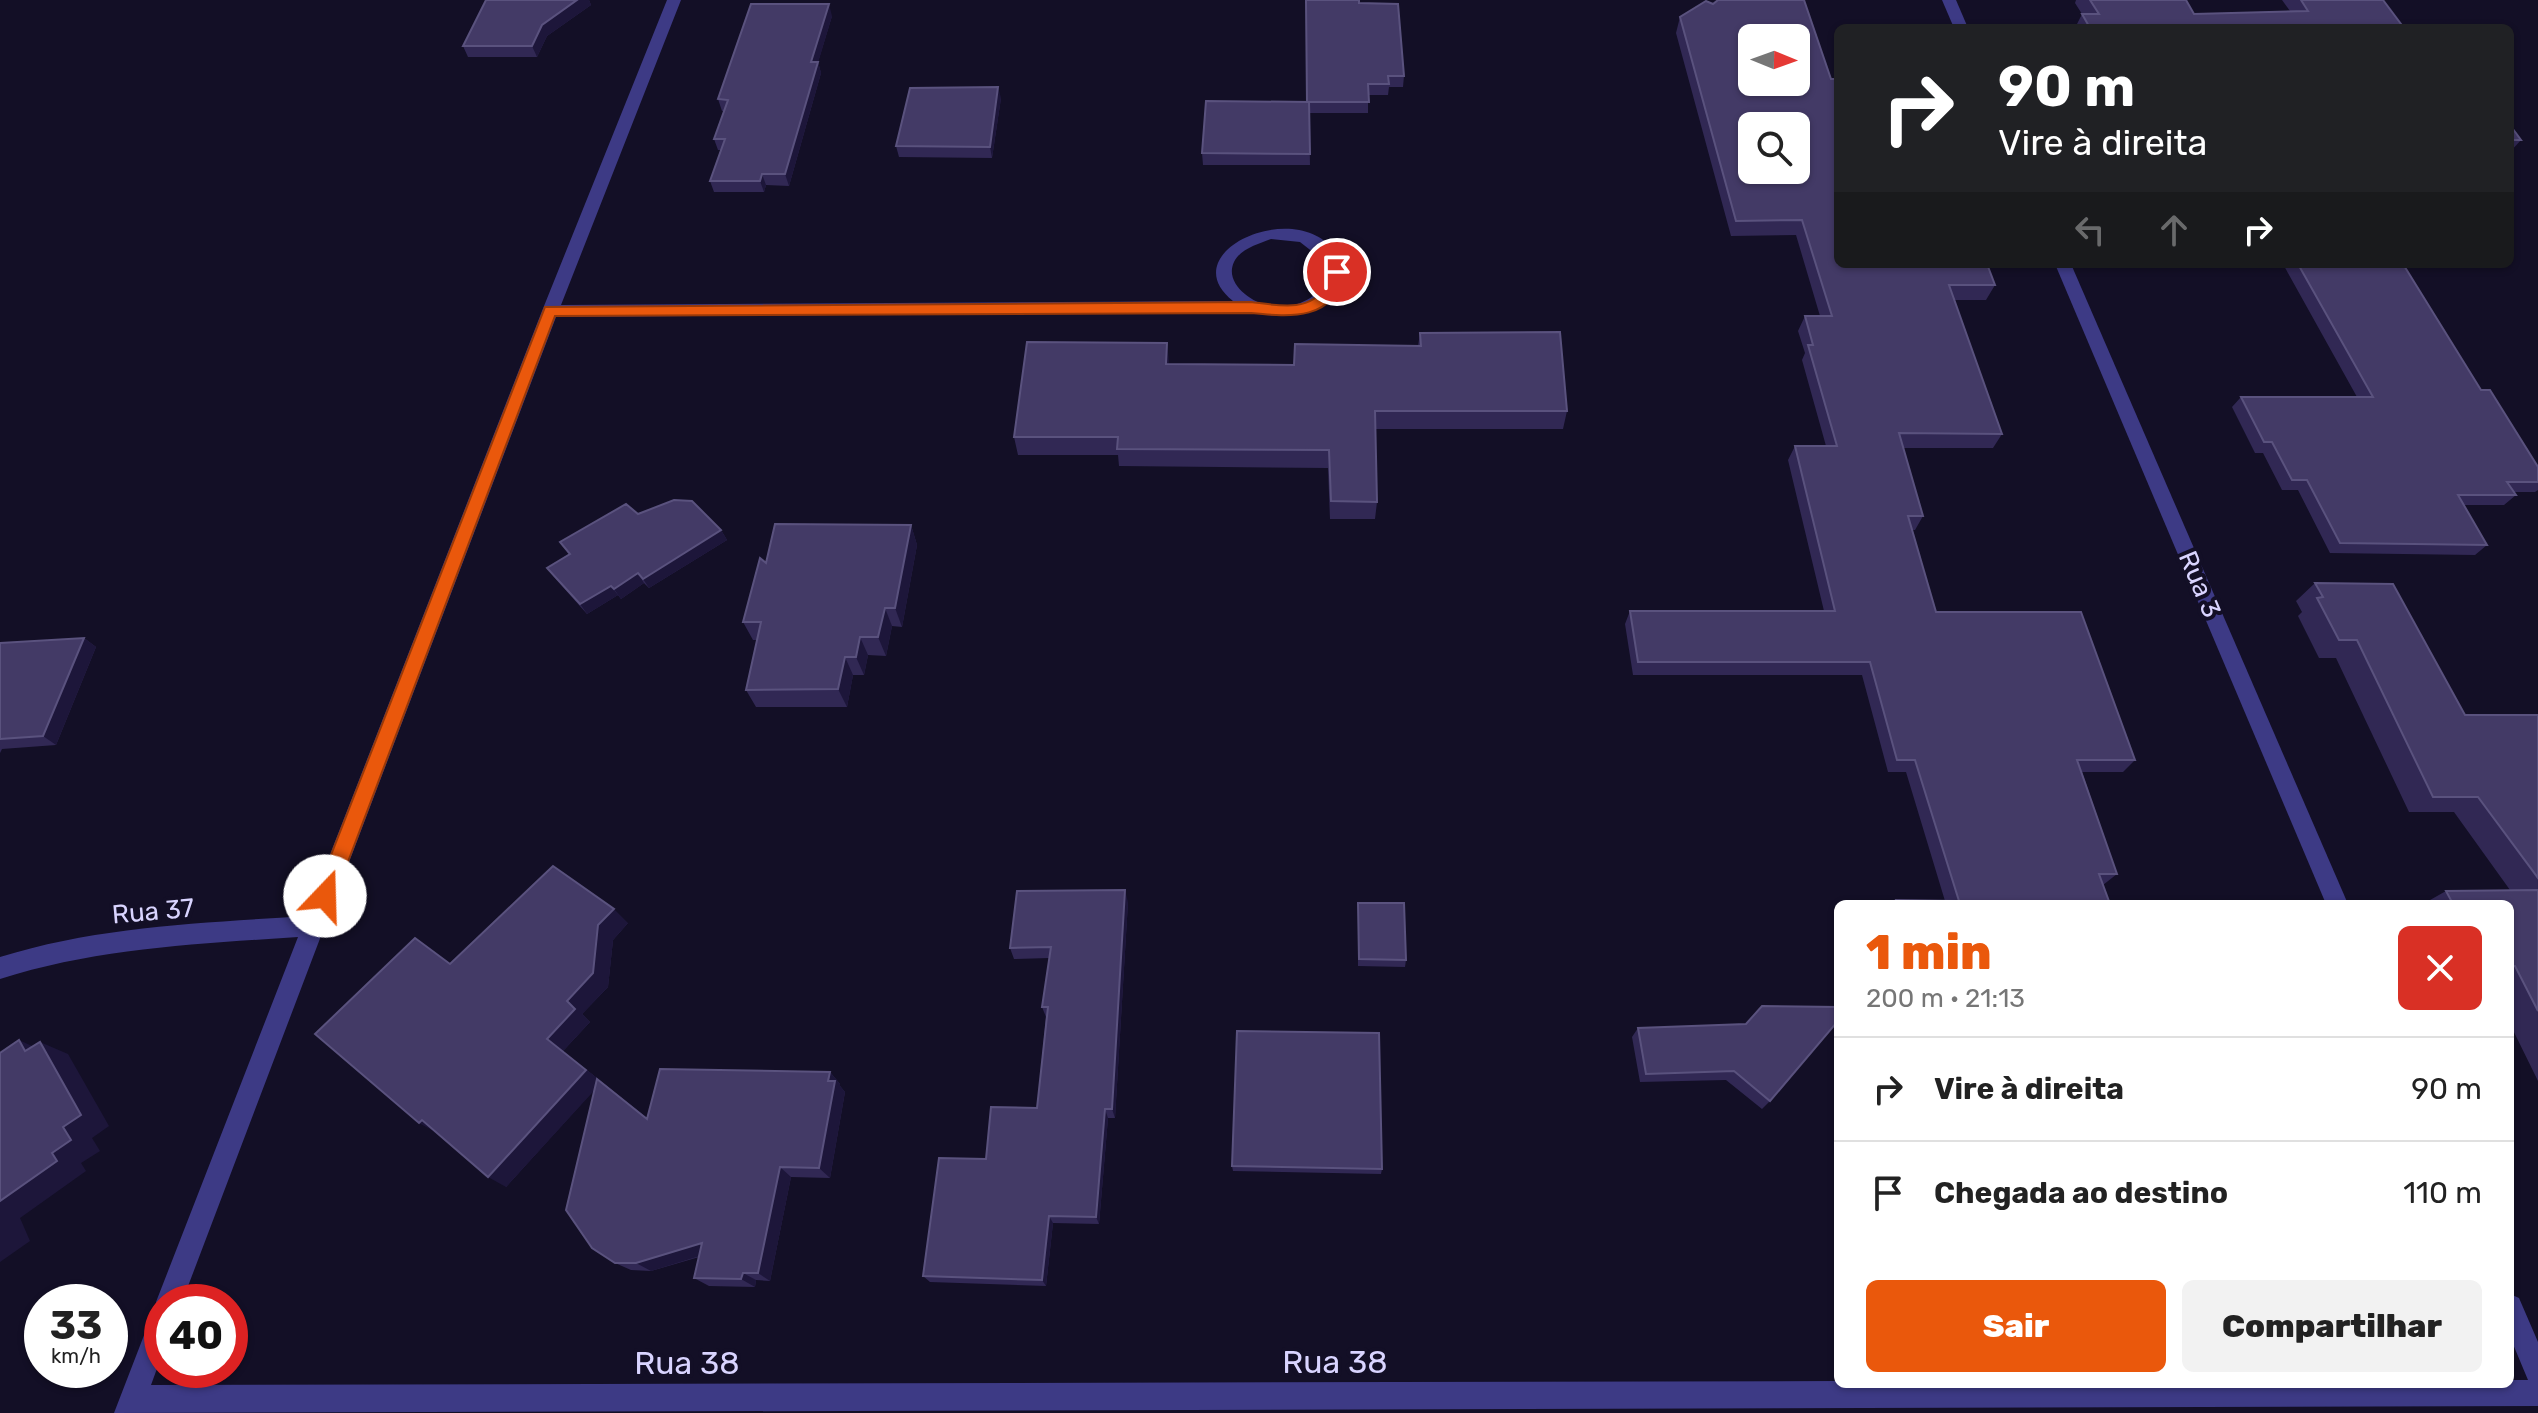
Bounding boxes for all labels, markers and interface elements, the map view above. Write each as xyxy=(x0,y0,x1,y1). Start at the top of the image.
north arrow xyxy=(1738,24,1810,96)
map controls xyxy=(1738,24,1810,184)
text: 90 m xyxy=(1998,54,2135,120)
icon: right xyxy=(1866,56,1970,160)
button: search xyxy=(1738,112,1810,184)
text: Vire à direita xyxy=(1998,121,2207,164)
icon: left xyxy=(2068,208,2112,252)
icon: ahead xyxy=(2152,208,2196,252)
icon: right xyxy=(2236,208,2280,252)
pin xyxy=(1303,238,1371,306)
icon: arrive xyxy=(1315,250,1359,294)
street label: Rua 3 xyxy=(2172,546,2227,622)
position arrow xyxy=(283,854,367,938)
street label: Rua 37 xyxy=(111,892,195,931)
text: 1 min xyxy=(1866,924,1992,981)
button: close xyxy=(2398,926,2482,1010)
text: 200 m · 21:13 xyxy=(1866,983,2025,1014)
icon: right xyxy=(1866,1067,1910,1111)
text: Vire à direita xyxy=(1934,1071,2124,1107)
text: 90 m xyxy=(2411,1071,2482,1107)
icon: arrive xyxy=(1866,1171,1910,1215)
text: Chegada ao destino xyxy=(1934,1175,2228,1211)
text: 110 m xyxy=(2403,1175,2482,1211)
button: Sair xyxy=(1866,1280,2166,1372)
button: Compartilhar xyxy=(2182,1280,2482,1372)
speed limit sign: 40 xyxy=(144,1284,248,1388)
text: 33 xyxy=(50,1302,102,1349)
street label: Rua 38 xyxy=(1282,1343,1388,1381)
text: km/h xyxy=(51,1344,101,1368)
street label: Rua 38 xyxy=(634,1344,740,1382)

